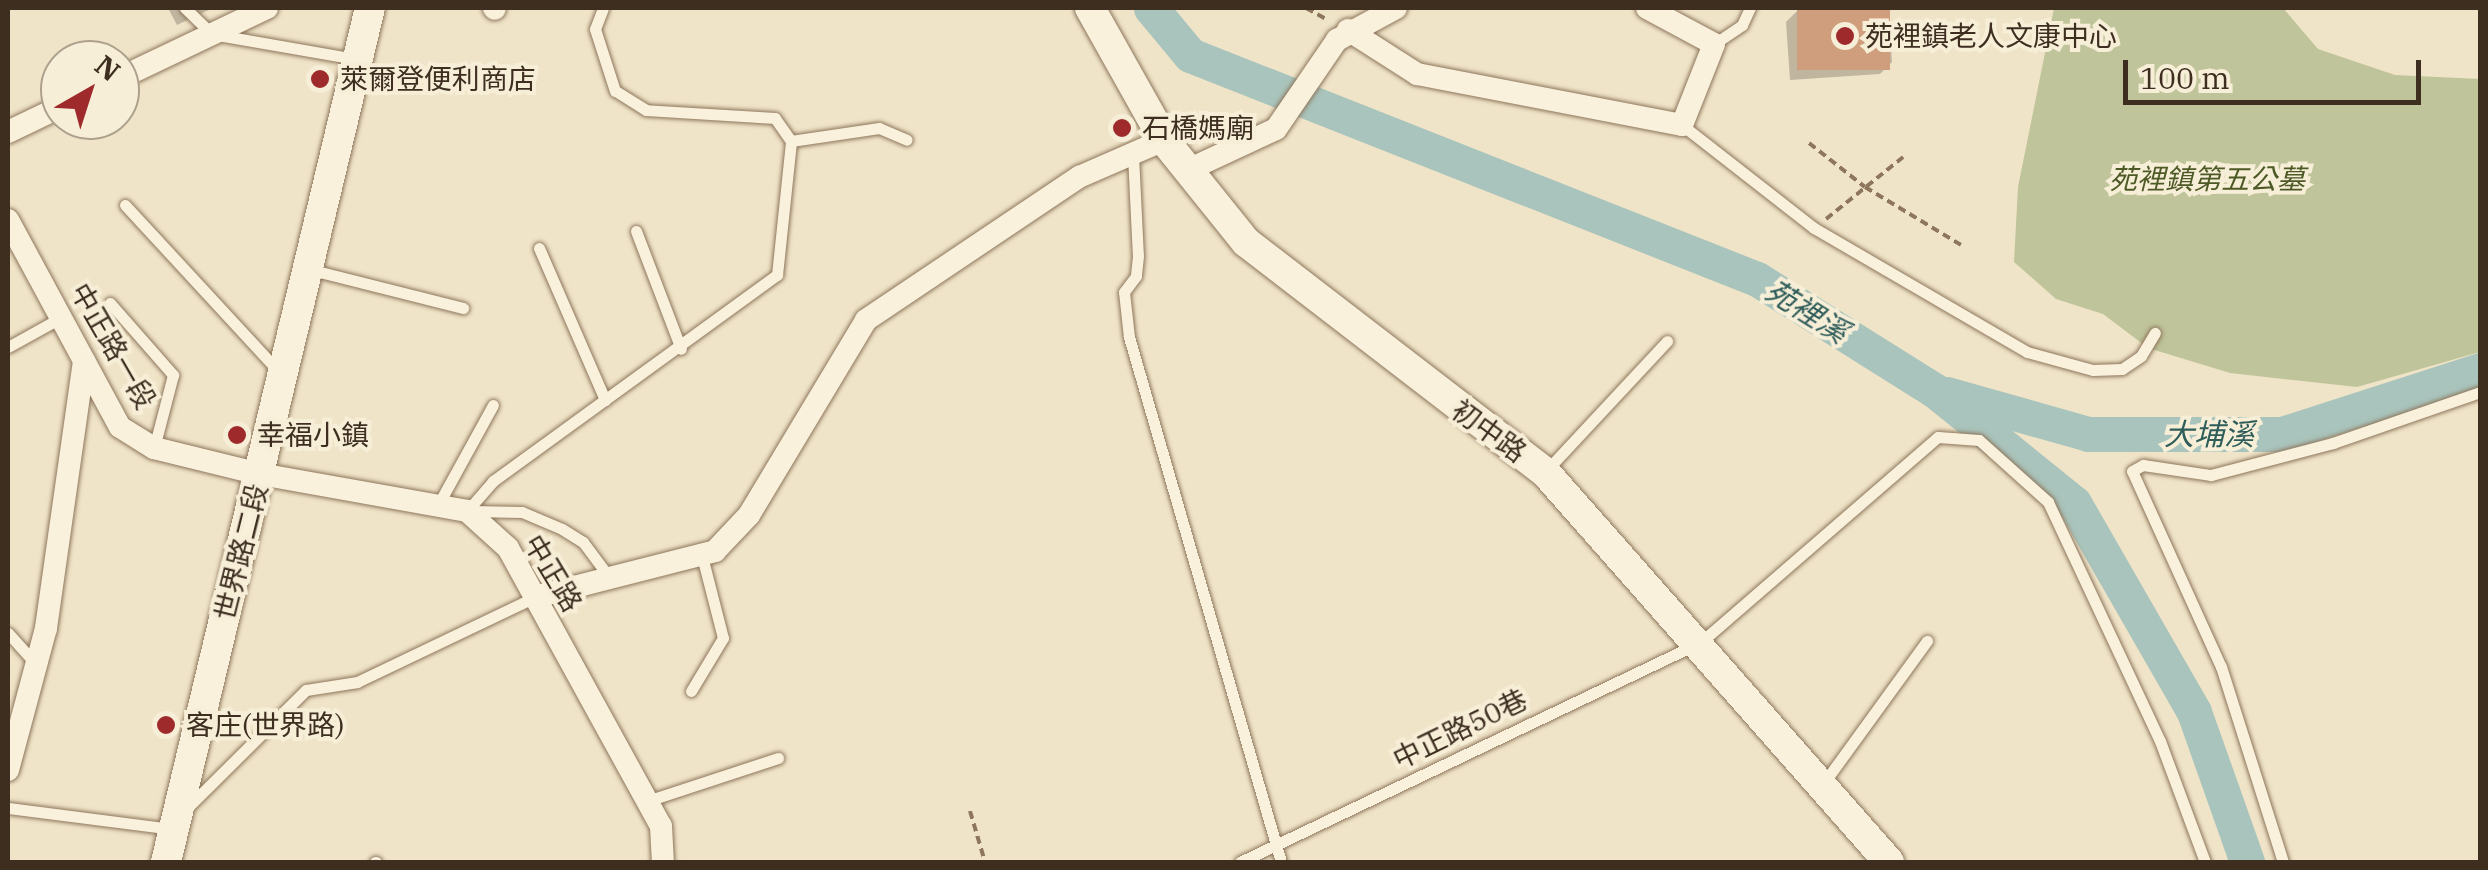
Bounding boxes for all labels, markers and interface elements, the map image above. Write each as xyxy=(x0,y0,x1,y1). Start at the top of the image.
place label: 苑裡鎮老人文康中心 xyxy=(1865,19,2117,53)
marker: 苑裡鎮老人文康中心 xyxy=(1834,25,1856,47)
north arrow xyxy=(40,40,140,140)
scale bar xyxy=(2128,40,2426,102)
text: N xyxy=(88,47,128,89)
text: 100 m xyxy=(2140,58,2230,97)
place label: 萊爾登便利商店 xyxy=(340,62,536,96)
marker: 萊爾登便利商店 xyxy=(309,68,331,90)
place label: 石橋媽廟 xyxy=(1142,111,1254,145)
marker: 石橋媽廟 xyxy=(1111,117,1133,139)
park label: 苑裡鎮第五公墓 xyxy=(2109,162,2305,196)
water label: 苑裡溪 xyxy=(1759,272,1855,350)
street label: 中正路一段 xyxy=(63,277,163,415)
street label: 初中路 xyxy=(1445,393,1533,469)
water label: 大埔溪 xyxy=(2164,416,2254,452)
place label: 幸福小鎮 xyxy=(257,418,369,452)
marker: 幸福小鎮 xyxy=(226,424,248,446)
street label: 世界路二段 xyxy=(208,480,274,624)
street label: 中正路 xyxy=(517,528,589,618)
street label: 中正路50巷 xyxy=(1387,682,1533,776)
place label: 客庄(世界路) xyxy=(186,708,344,742)
marker: 客庄(世界路) xyxy=(155,714,177,736)

